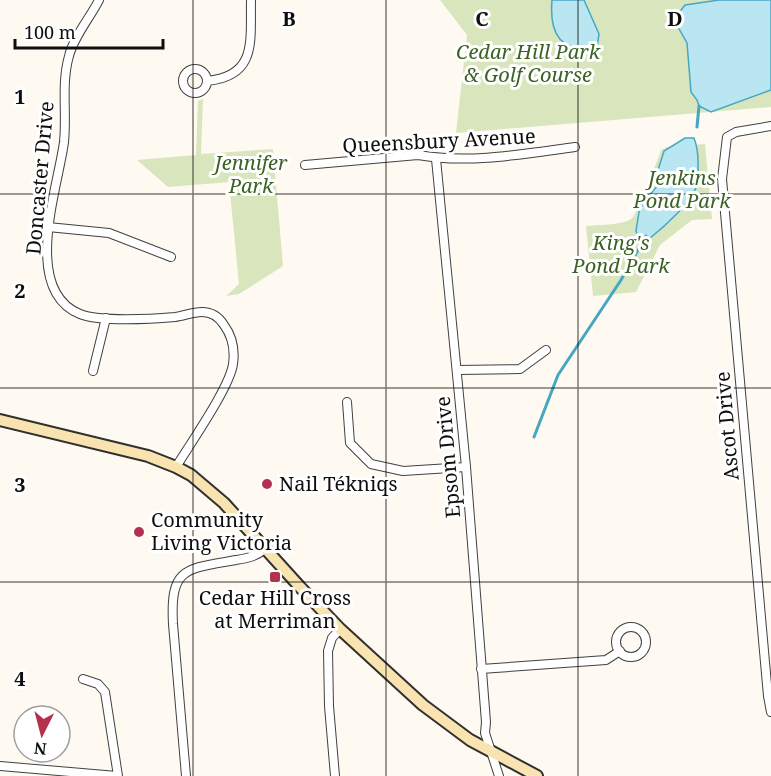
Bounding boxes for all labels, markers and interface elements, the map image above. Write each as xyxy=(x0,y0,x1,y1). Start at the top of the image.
text: B xyxy=(282,5,296,32)
text: C xyxy=(475,5,489,32)
text: D xyxy=(667,5,683,32)
scale bar xyxy=(15,12,164,50)
text: 100 m xyxy=(24,20,76,44)
park label: Cedar Hill Park & Golf Course xyxy=(456,38,601,88)
text: 1 xyxy=(14,83,26,110)
street label: Doncaster Drive xyxy=(19,100,60,256)
street label: Queensbury Avenue xyxy=(342,122,536,159)
park label: Jennifer Park xyxy=(211,149,288,199)
park label: Jenkins Pond Park xyxy=(632,164,731,214)
park label: King's Pond Park xyxy=(571,229,670,279)
text: 2 xyxy=(14,277,26,304)
street label: Ascot Drive xyxy=(708,370,745,482)
street label: Epsom Drive xyxy=(429,395,466,519)
place label: Nail Tékniqs xyxy=(279,470,398,497)
text: 3 xyxy=(14,471,26,498)
marker: Nail Tékniqs xyxy=(260,477,274,491)
place label: Community Living Victoria xyxy=(151,506,292,556)
marker: Community Living Victoria xyxy=(132,525,146,539)
marker: Cedar Hill Cross at Merriman xyxy=(268,570,282,584)
place label: Cedar Hill Cross at Merriman xyxy=(199,584,351,634)
text: 4 xyxy=(14,665,26,692)
north arrow xyxy=(12,704,72,764)
text: N xyxy=(33,737,48,761)

